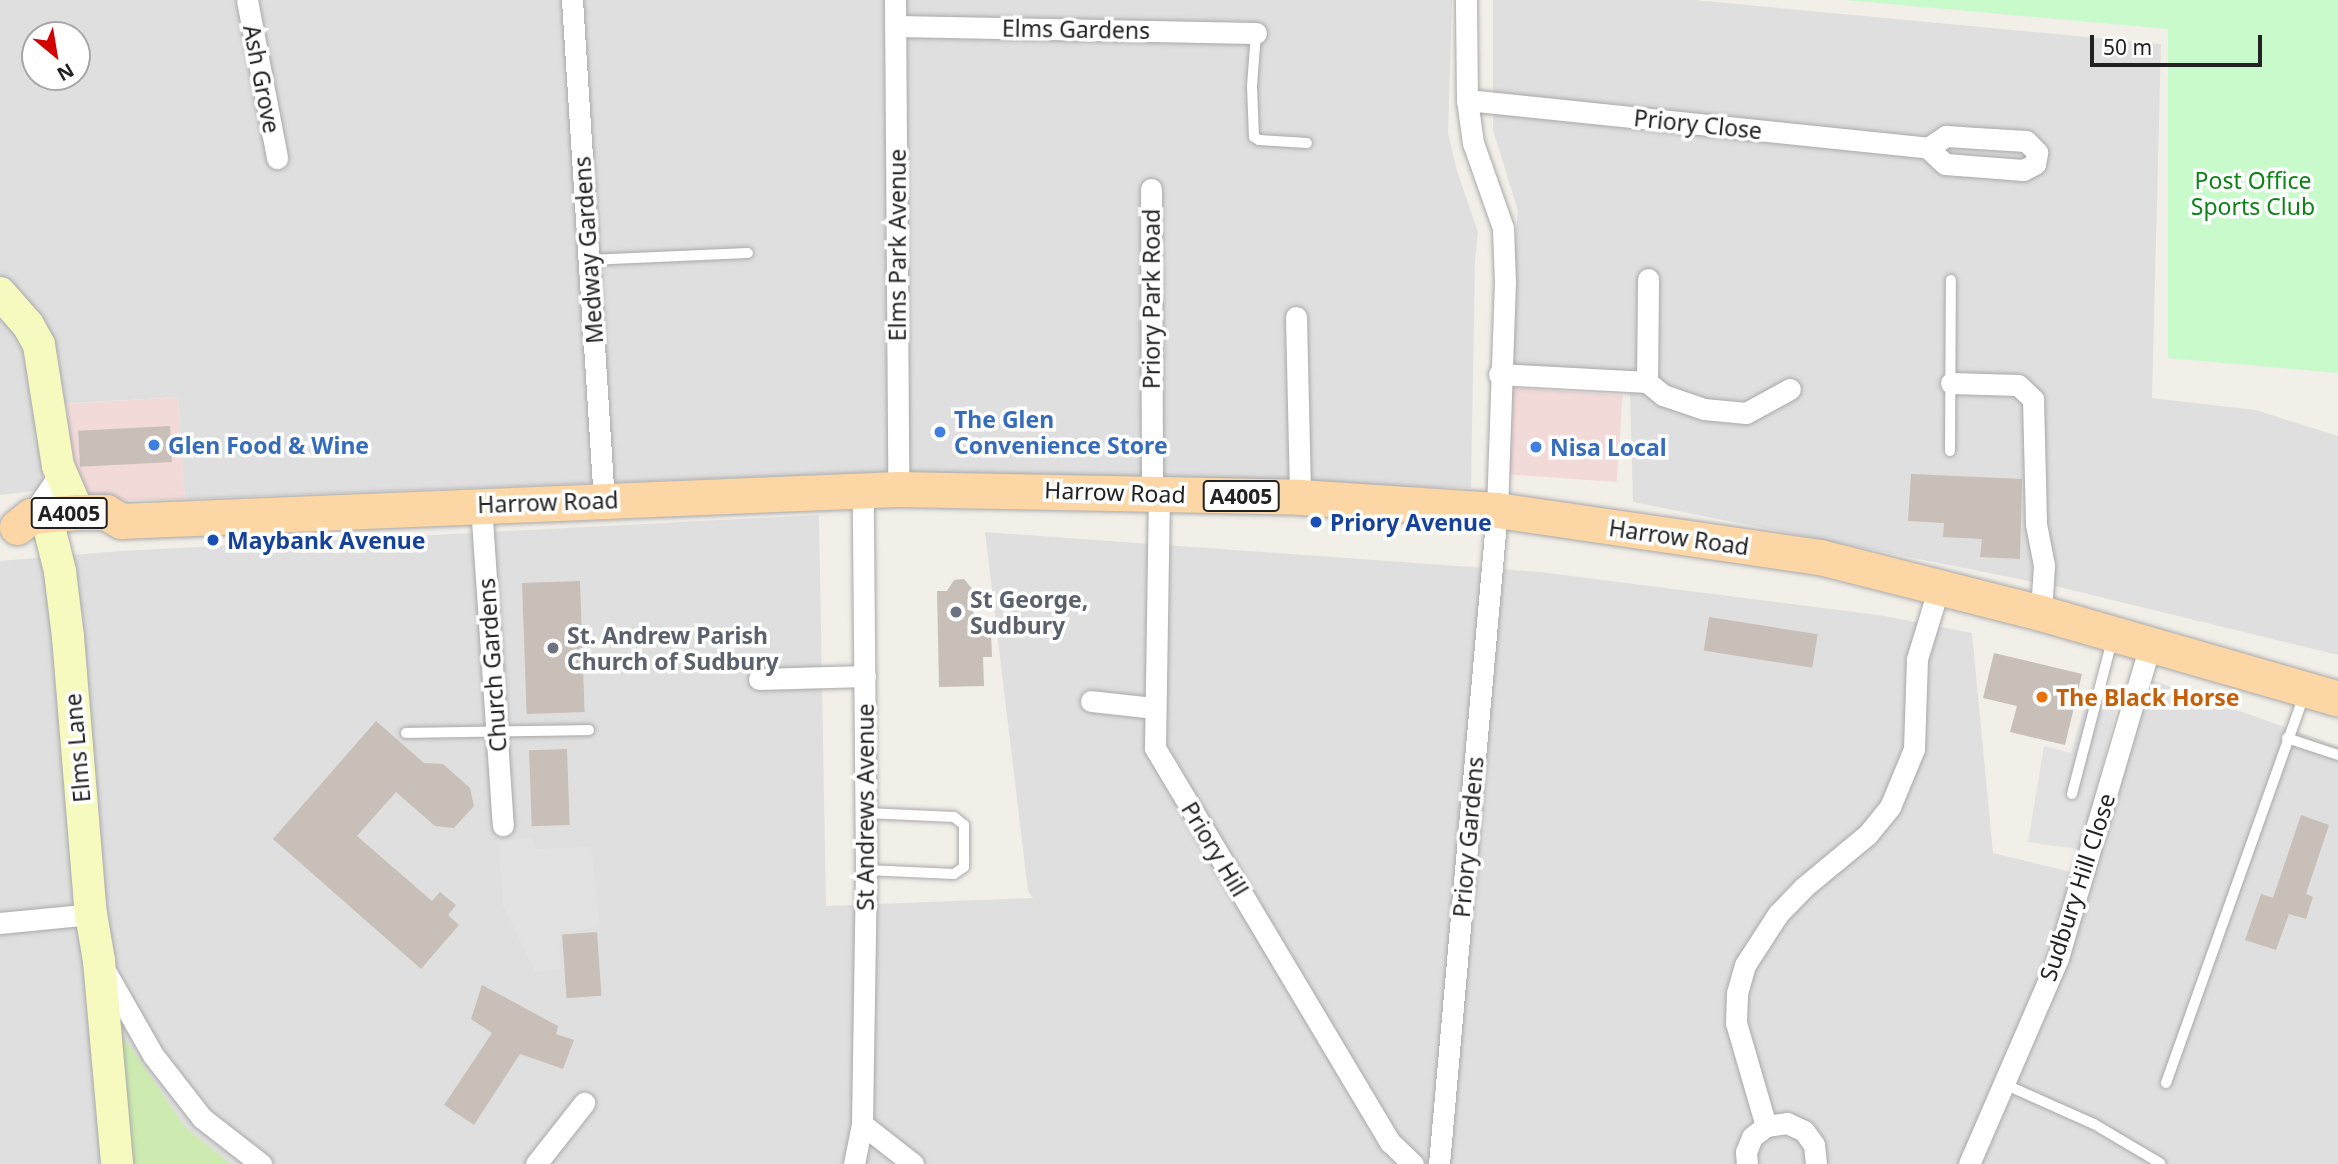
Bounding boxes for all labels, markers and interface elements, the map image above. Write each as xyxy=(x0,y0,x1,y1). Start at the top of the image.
street label: Elms Gardens xyxy=(1002,14,1150,44)
north arrow xyxy=(21,21,91,91)
scale bar xyxy=(2093,21,2264,65)
street label: Ash Grove xyxy=(238,22,286,136)
text: 50 m xyxy=(2103,33,2152,61)
text: N xyxy=(52,57,79,88)
street label: Priory Close xyxy=(1632,104,1764,144)
street label: Elms Park Avenue xyxy=(883,149,911,341)
street label: Medway Gardens xyxy=(568,155,608,345)
park label: Post Office Sports Club xyxy=(2191,166,2315,220)
street label: Priory Park Road xyxy=(1137,209,1165,389)
place label: The Glen Convenience Store xyxy=(954,405,1168,459)
marker: The Glen Convenience Store xyxy=(932,424,948,440)
place label: Glen Food & Wine xyxy=(168,431,369,459)
place label: Nisa Local xyxy=(1550,433,1667,461)
marker: Glen Food & Wine xyxy=(146,437,162,453)
marker: Nisa Local xyxy=(1528,439,1544,455)
street label: Harrow Road xyxy=(1044,476,1186,508)
road number: A4005 xyxy=(1202,478,1280,514)
street label: Harrow Road xyxy=(477,486,619,518)
road number: A4005 xyxy=(31,496,108,530)
place label: Priory Avenue xyxy=(1330,508,1492,536)
marker: Priory Avenue xyxy=(1308,514,1324,530)
street label: Harrow Road xyxy=(1607,514,1751,560)
place label: Maybank Avenue xyxy=(227,526,426,554)
marker: Maybank Avenue xyxy=(205,532,221,548)
street label: Church Gardens xyxy=(472,577,512,753)
place label: St George, Sudbury xyxy=(970,585,1088,639)
marker: St George, Sudbury xyxy=(948,604,964,620)
place label: St. Andrew Parish Church of Sudbury xyxy=(567,621,779,675)
marker: St. Andrew Parish Church of Sudbury xyxy=(545,640,561,656)
place label: The Black Horse xyxy=(2056,683,2239,711)
marker: The Black Horse xyxy=(2034,689,2050,705)
street label: Elms Lane xyxy=(58,692,96,804)
street label: St Andrews Avenue xyxy=(851,703,879,911)
street label: Priory Gardens xyxy=(1447,755,1489,919)
street label: Sudbury Hill Close xyxy=(2034,790,2120,984)
street label: Priory Hill xyxy=(1176,797,1254,901)

